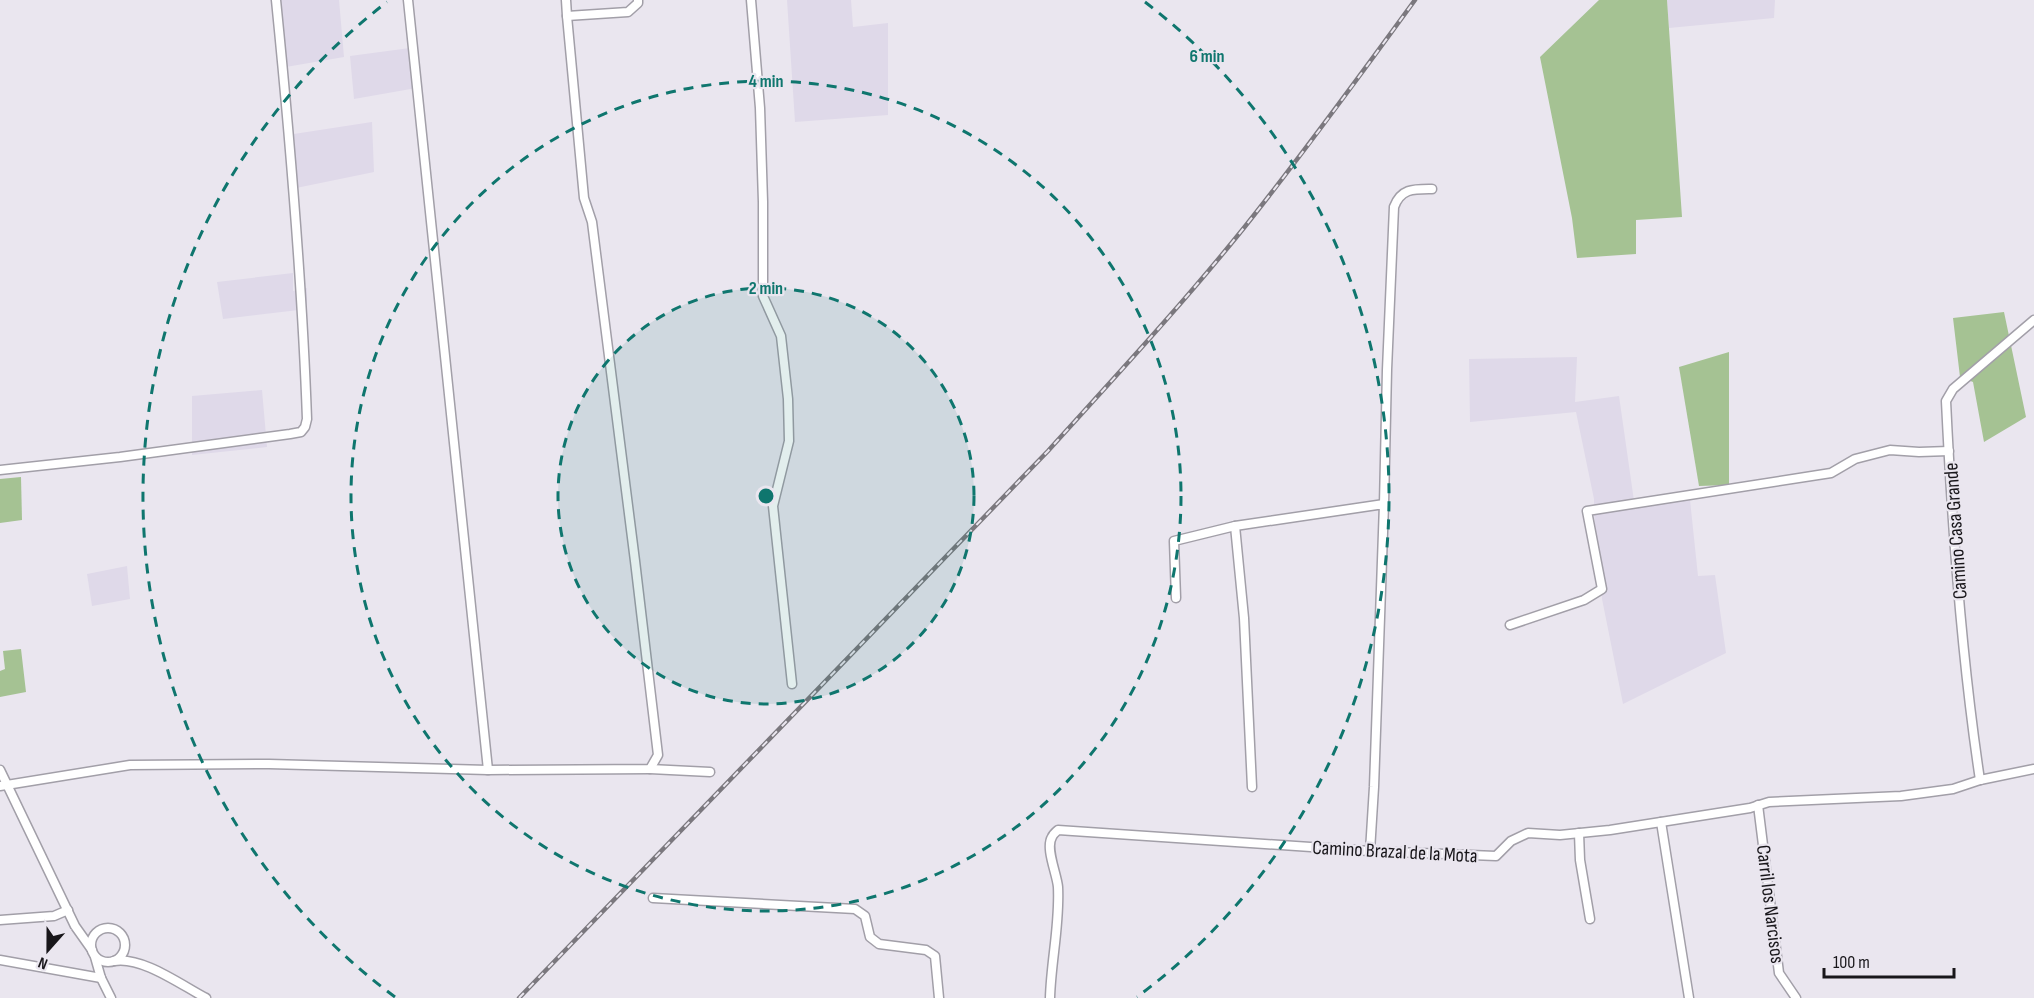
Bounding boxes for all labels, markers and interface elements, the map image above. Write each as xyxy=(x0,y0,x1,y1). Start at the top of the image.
text: 6 min xyxy=(1190,46,1224,67)
text: 4 min xyxy=(749,71,783,92)
text: 2 min xyxy=(749,278,783,299)
street label: Camino Casa Grande xyxy=(1939,462,1973,600)
centre of rings xyxy=(756,486,776,506)
street label: Camino Brazal de la Mota xyxy=(1312,836,1478,868)
street label: Carril los Narcisos xyxy=(1751,843,1789,965)
north arrow xyxy=(18,920,78,980)
scale bar xyxy=(1824,941,1954,979)
text: N xyxy=(36,952,51,973)
text: 100 m xyxy=(1833,952,1870,973)

